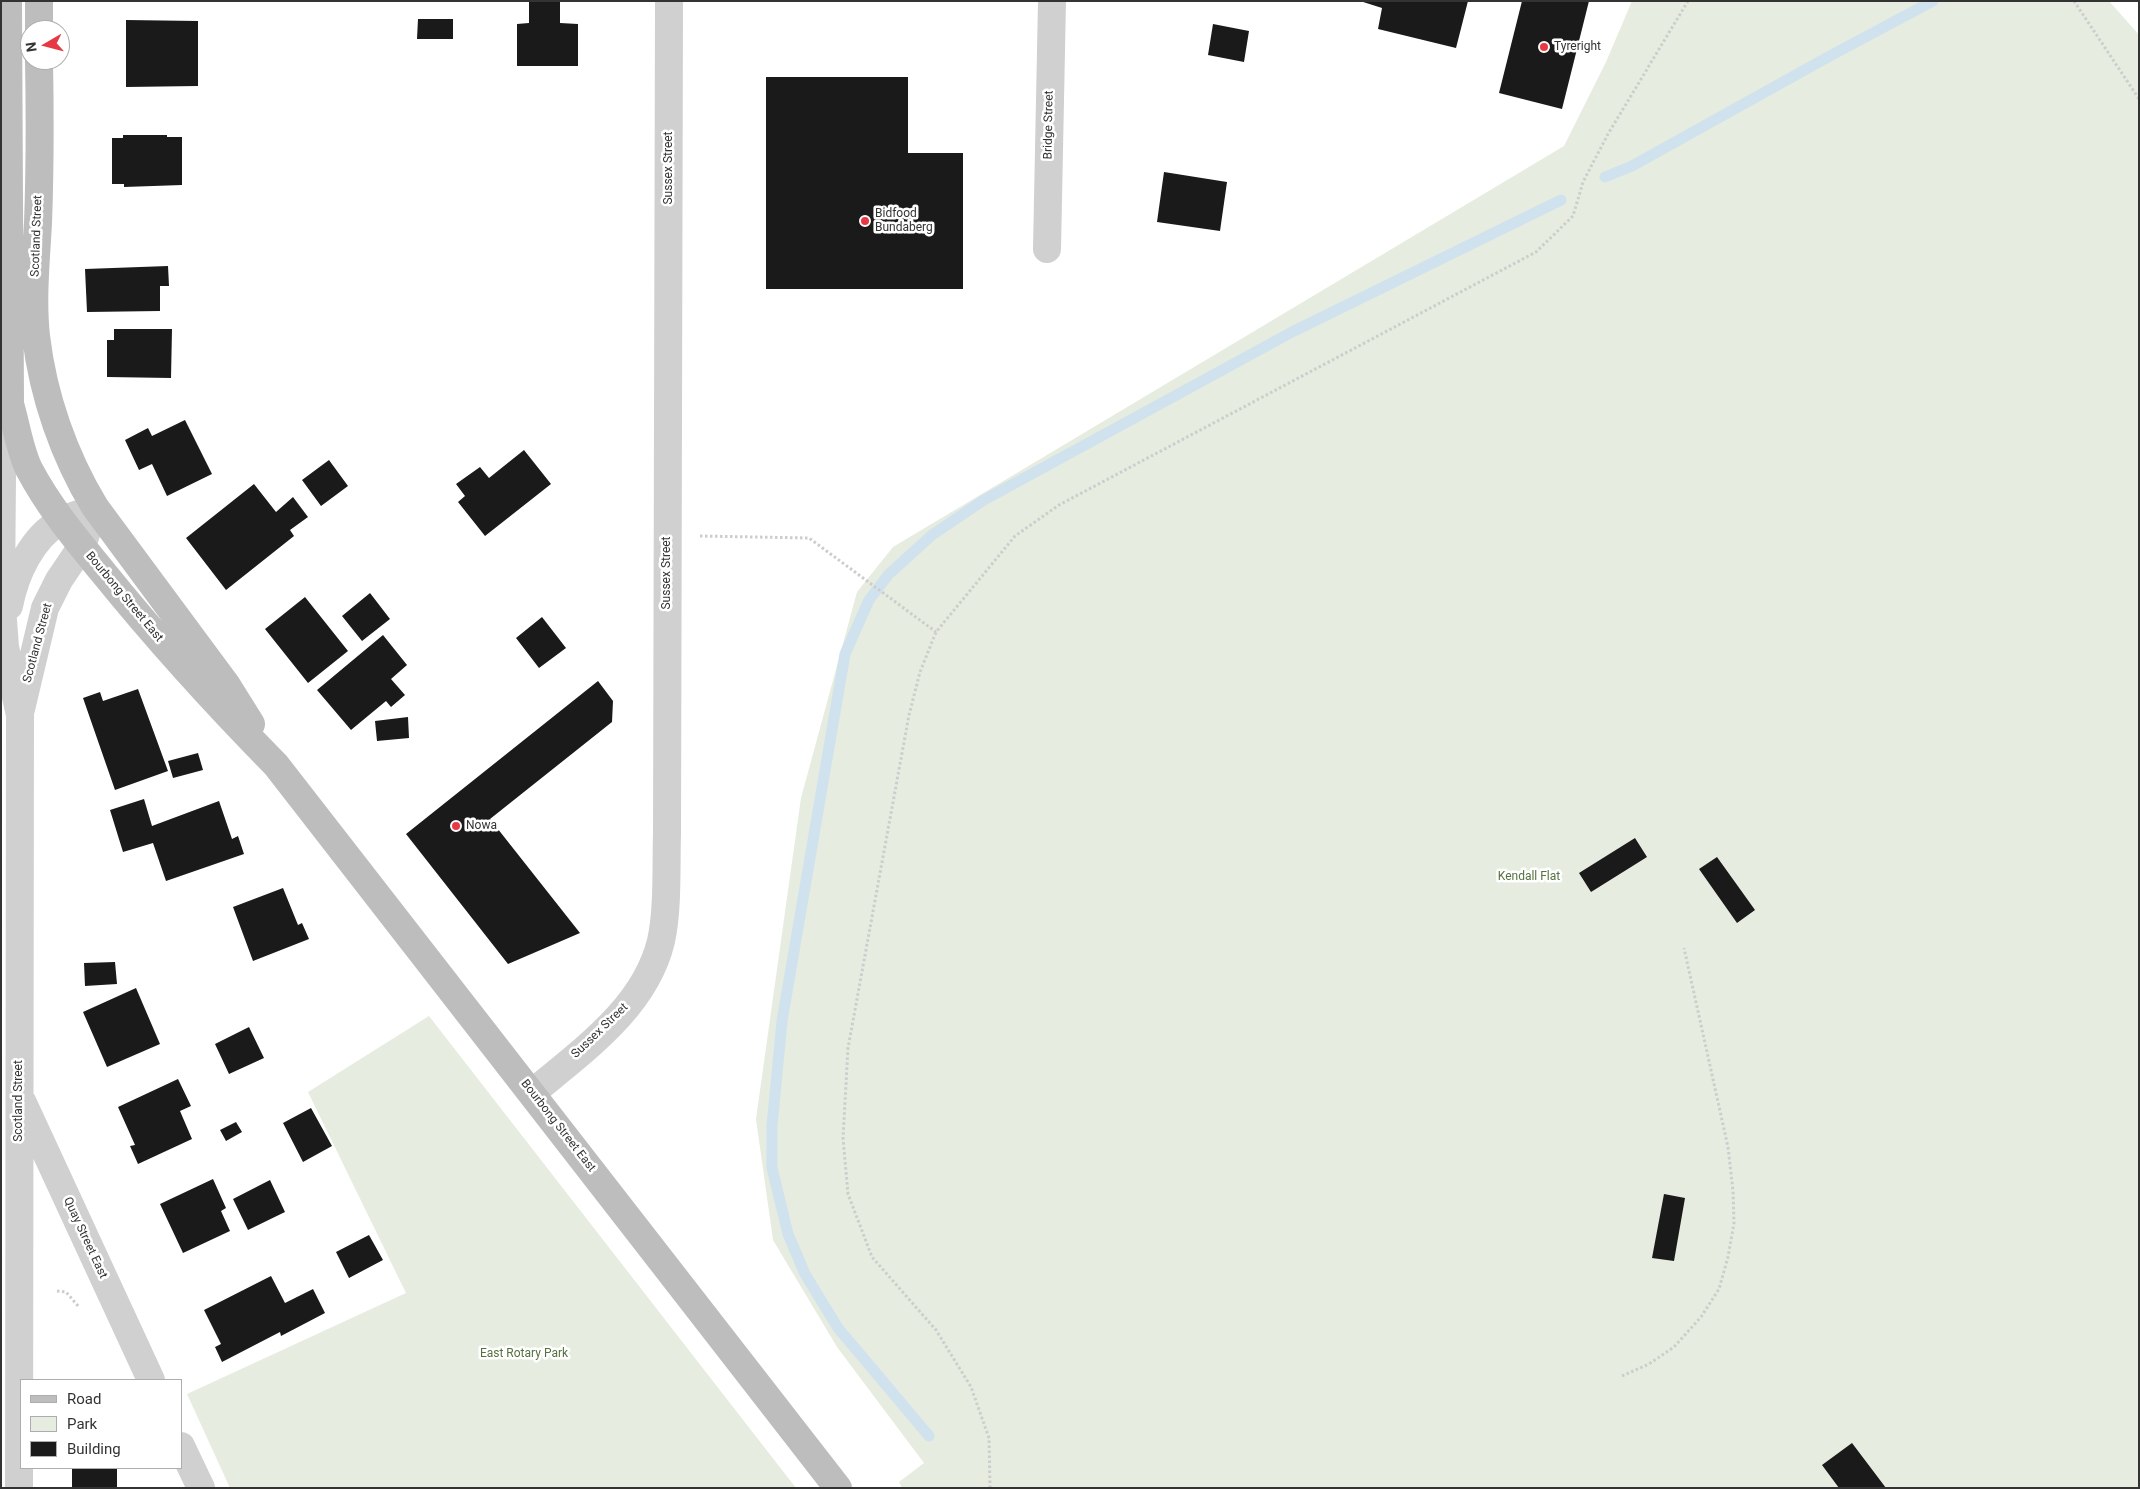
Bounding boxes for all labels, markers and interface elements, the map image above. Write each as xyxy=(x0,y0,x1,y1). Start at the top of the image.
north arrow xyxy=(20,20,70,70)
place label: Tyreright xyxy=(1554,40,1601,54)
text: N xyxy=(23,41,40,53)
marker: Tyreright xyxy=(1538,41,1550,53)
street label: Bridge Street xyxy=(1041,90,1057,160)
street label: Sussex Street xyxy=(662,131,676,205)
street label: Scotland Street xyxy=(28,195,46,277)
place label: Bidfood Bundaberg xyxy=(875,207,933,235)
marker: Bidfood Bundaberg xyxy=(859,215,871,227)
street label: Sussex Street xyxy=(660,536,674,610)
street label: Bourbong Street East xyxy=(82,549,166,645)
street label: Scotland Street xyxy=(20,602,56,684)
place label: Nowa xyxy=(466,819,497,833)
marker: Nowa xyxy=(450,820,462,832)
park label: Kendall Flat xyxy=(1498,870,1560,884)
street label: Sussex Street xyxy=(569,1000,631,1062)
street label: Scotland Street xyxy=(12,1060,26,1142)
street label: Bourbong Street East xyxy=(518,1077,598,1175)
street label: Quay Street East xyxy=(60,1195,110,1281)
park label: East Rotary Park xyxy=(480,1347,568,1361)
legend xyxy=(20,1379,182,1469)
text: Road xyxy=(67,1390,101,1408)
text: Park xyxy=(67,1415,97,1433)
text: Building xyxy=(67,1440,121,1458)

